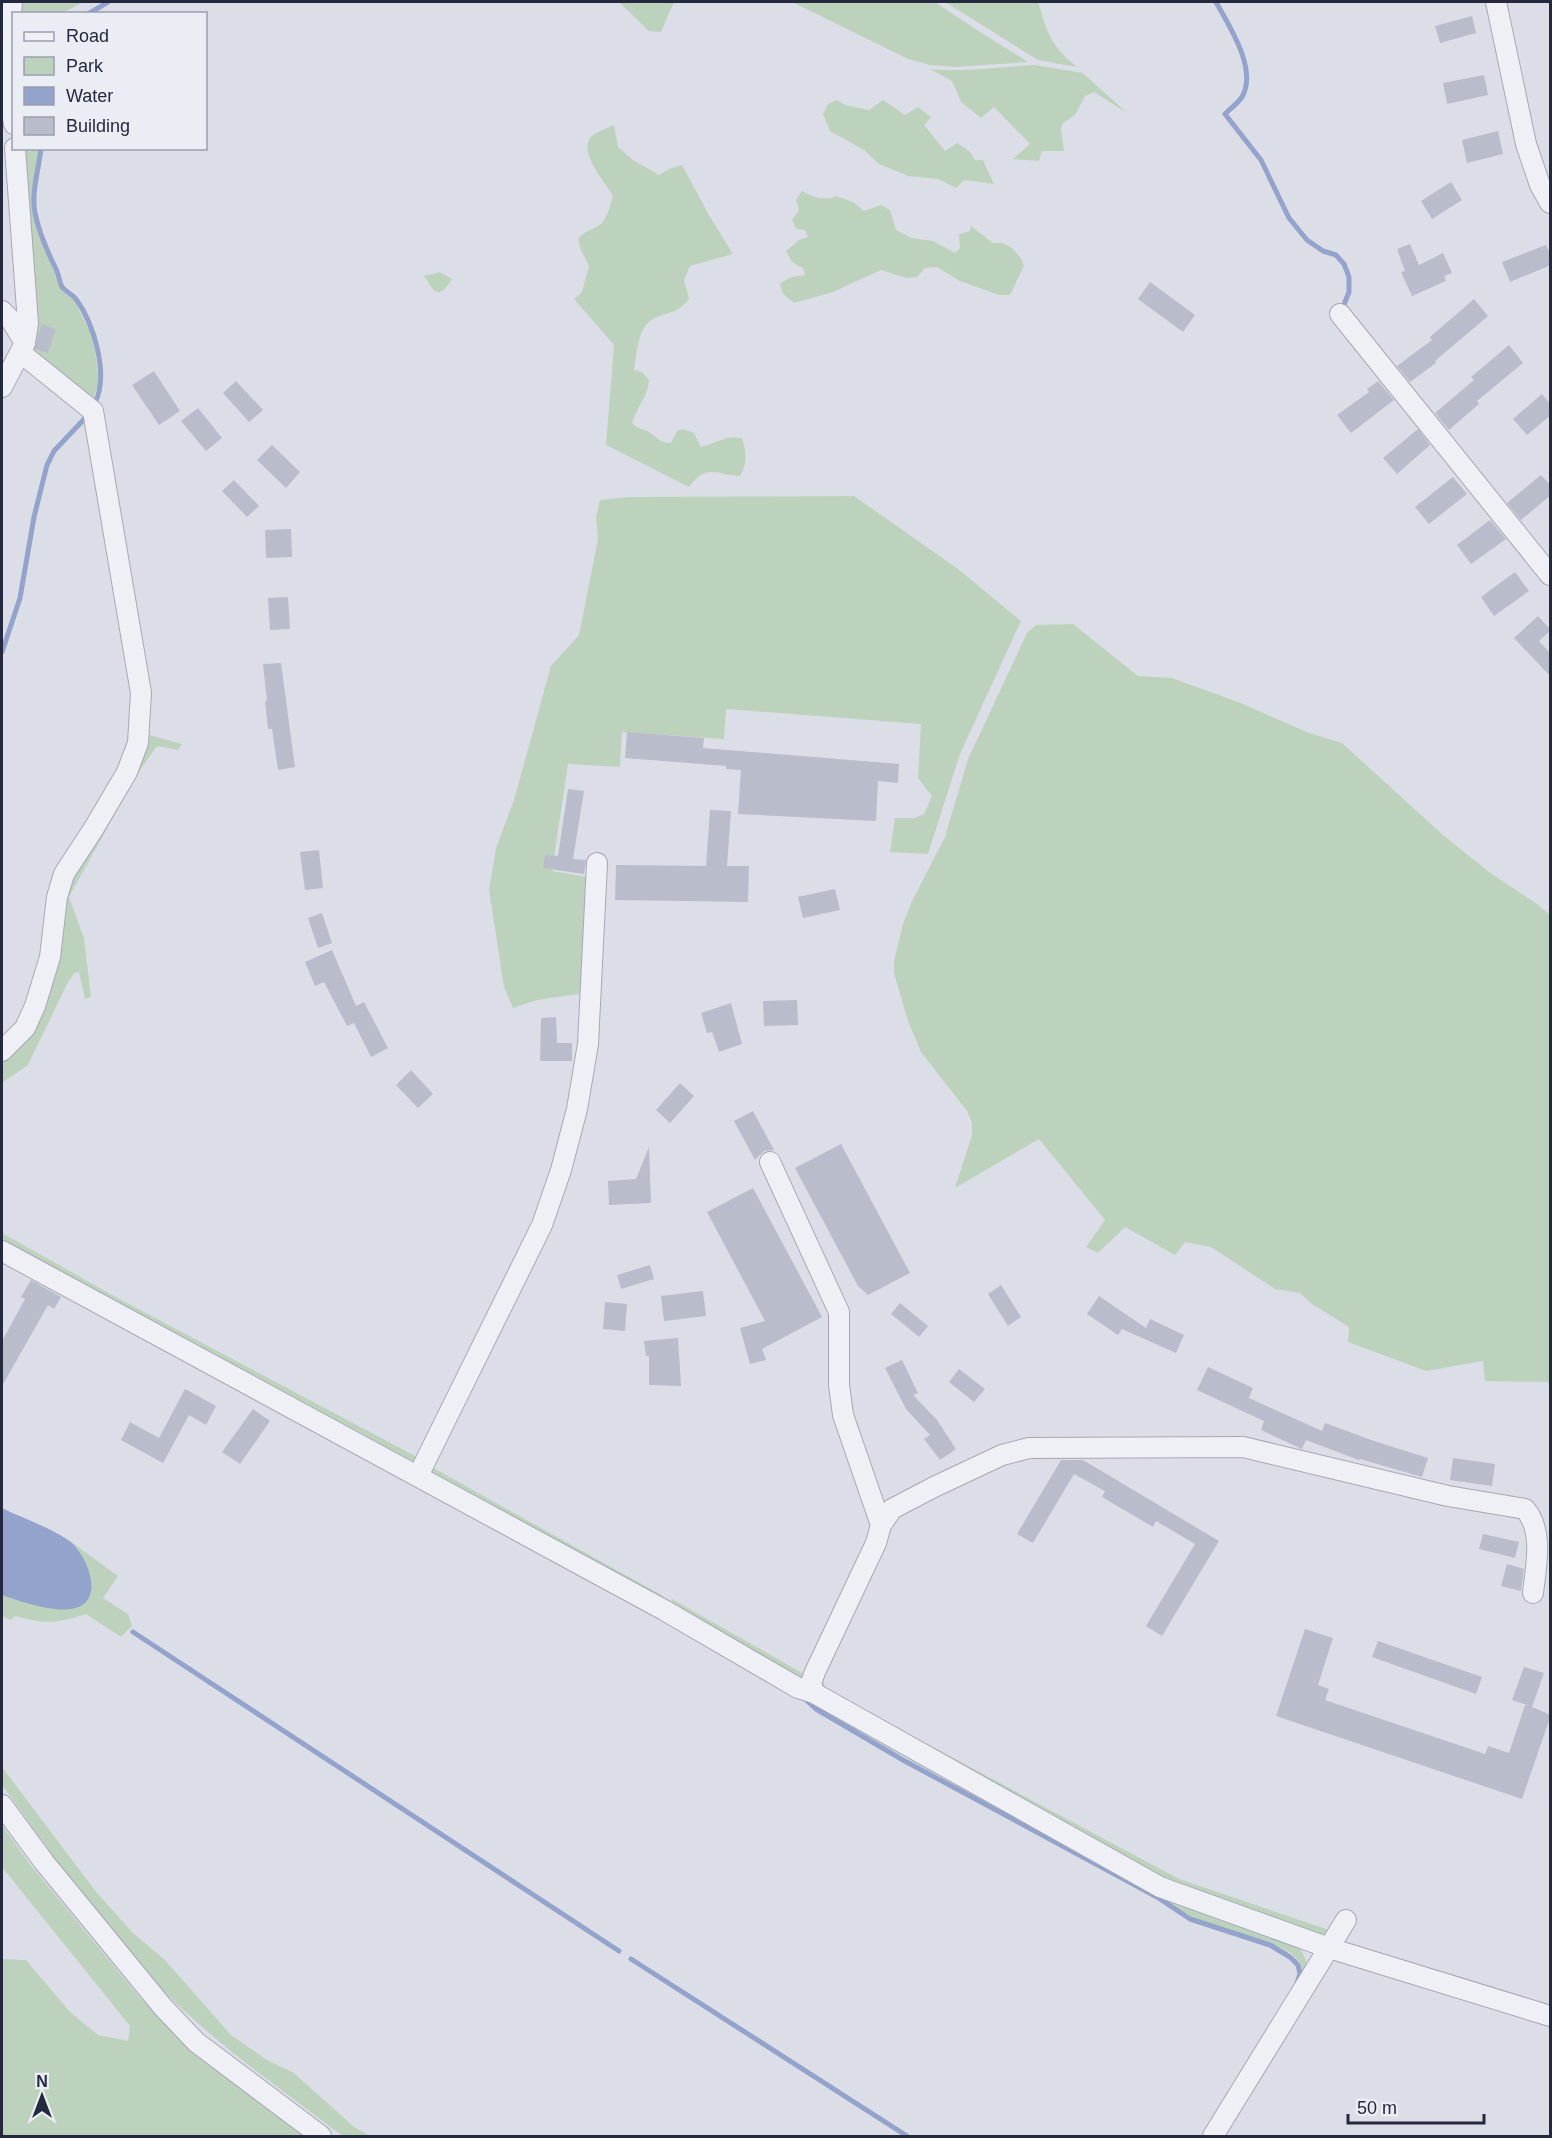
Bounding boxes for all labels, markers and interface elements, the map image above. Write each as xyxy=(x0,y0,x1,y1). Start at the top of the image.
legend xyxy=(12,12,207,150)
text: Road xyxy=(66,26,109,46)
text: Park xyxy=(66,56,104,76)
text: Water xyxy=(66,86,113,106)
text: Building xyxy=(66,116,130,136)
north arrow xyxy=(12,2066,72,2126)
text: N xyxy=(36,2073,48,2090)
scale bar xyxy=(1348,2087,1484,2125)
text: 50 m xyxy=(1357,2098,1397,2118)

